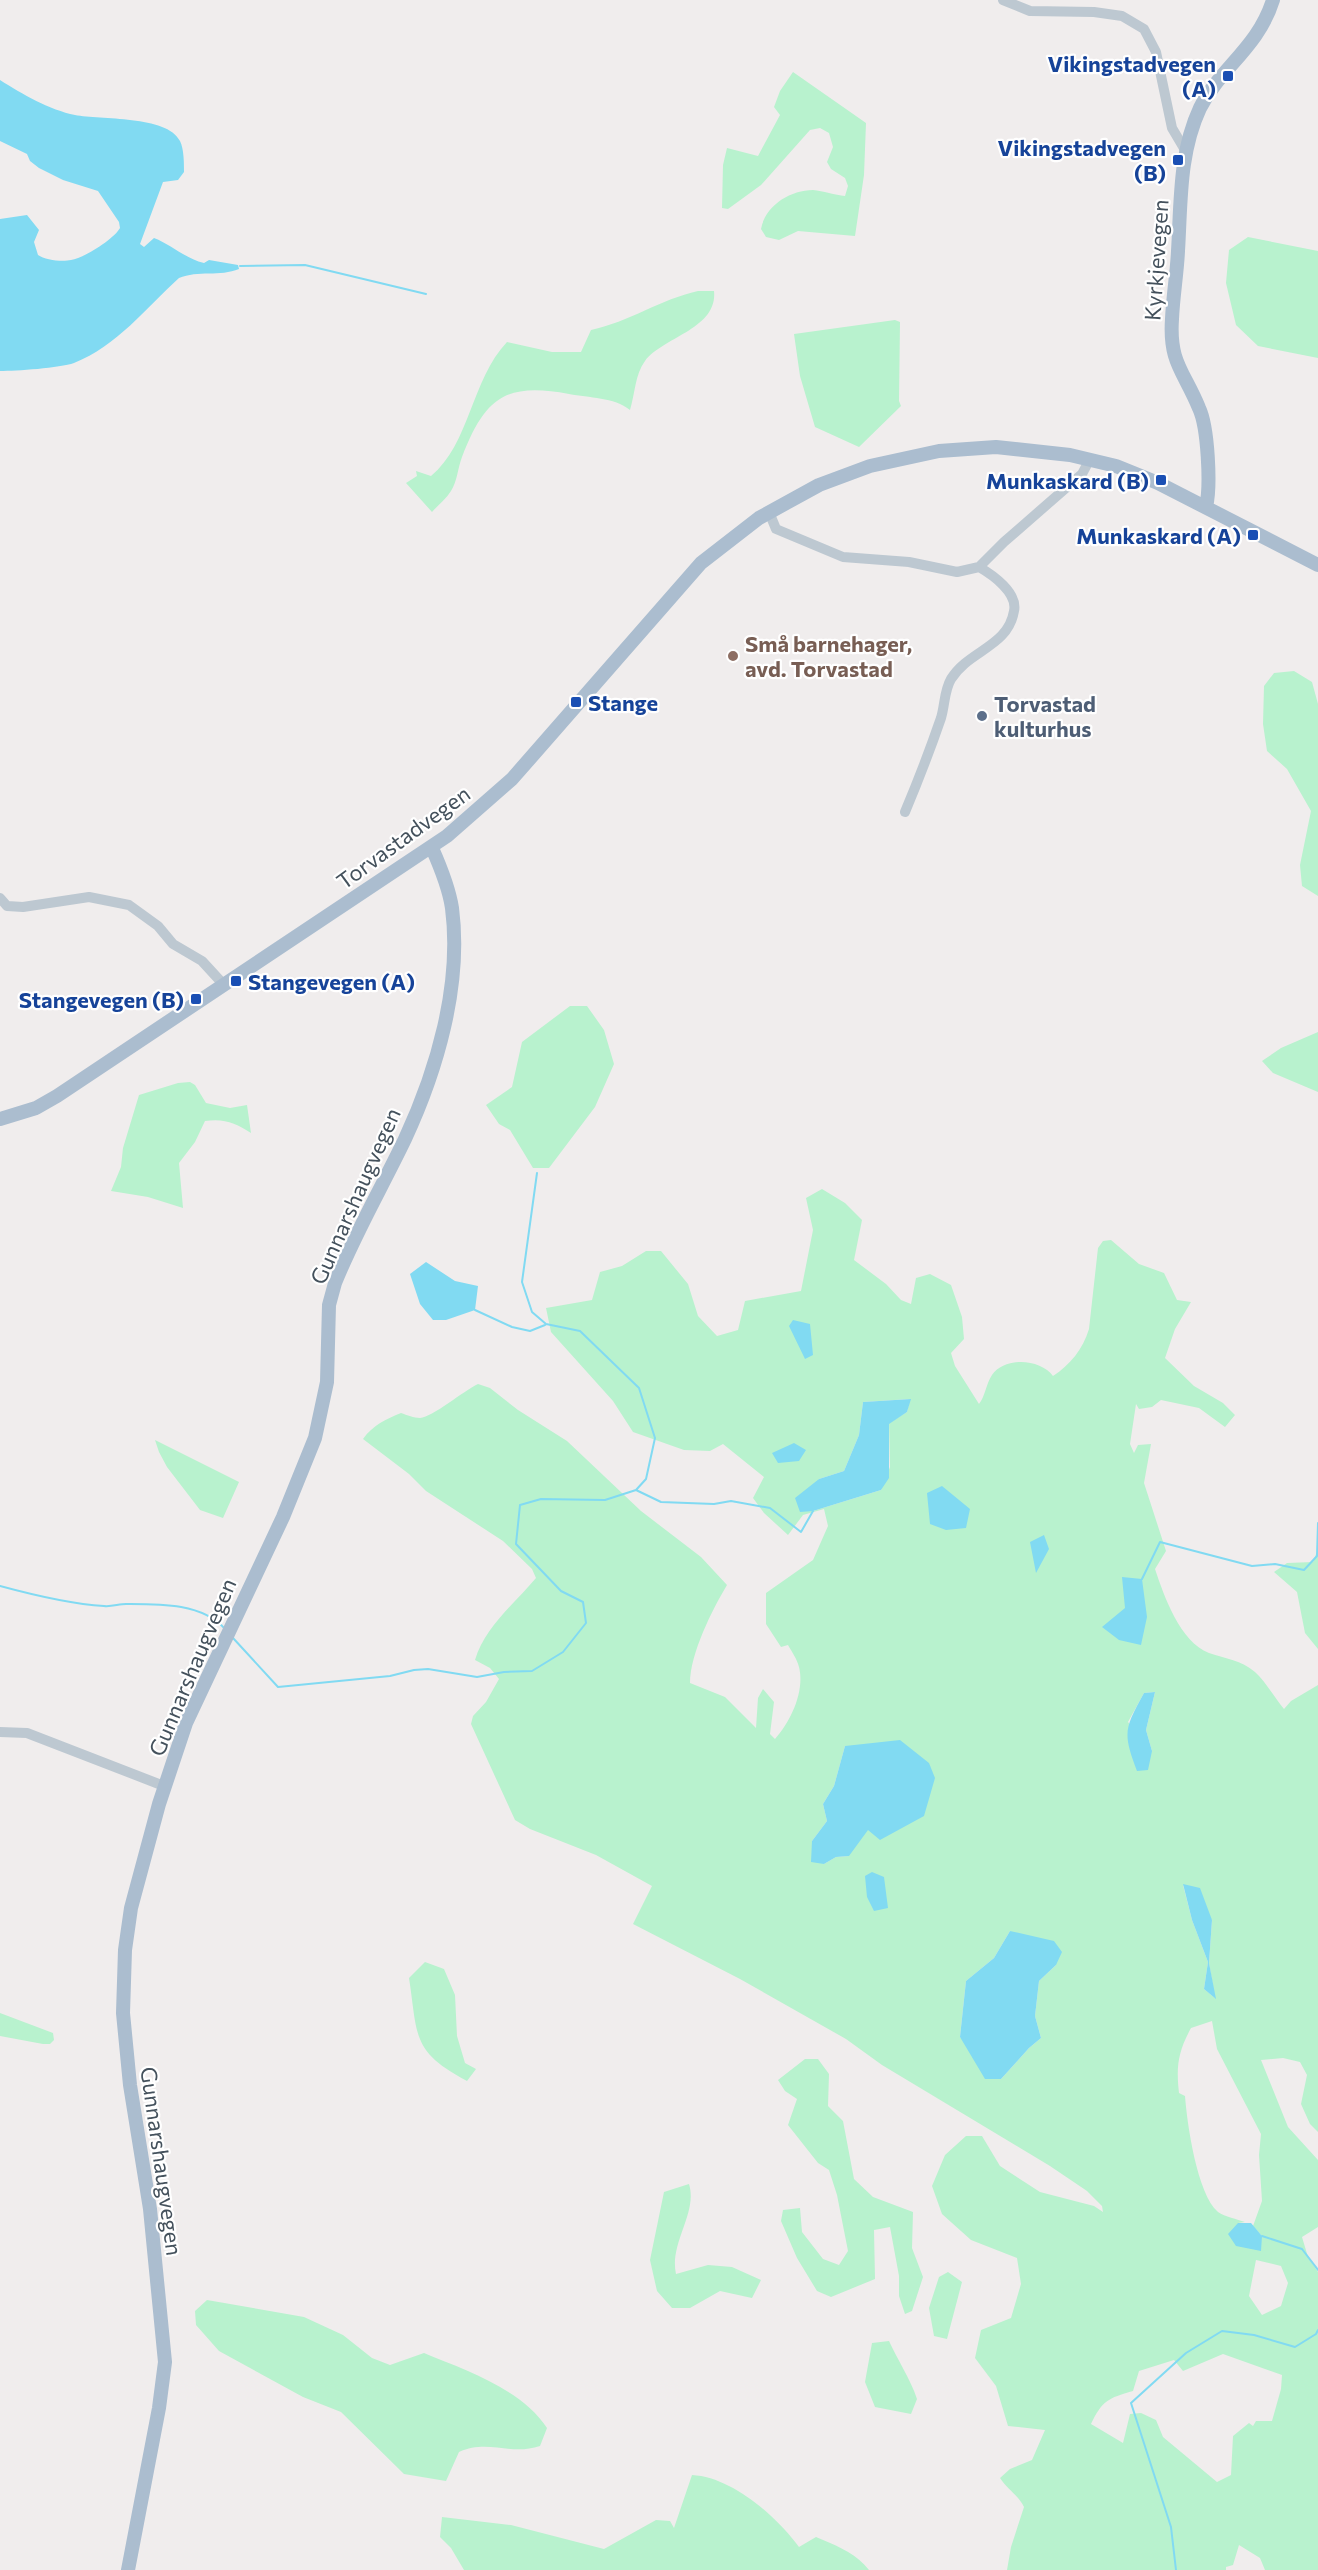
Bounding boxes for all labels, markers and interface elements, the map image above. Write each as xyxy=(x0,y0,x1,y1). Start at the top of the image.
place label: Vikingstadvegen (A) xyxy=(1048,50,1216,102)
marker: Vikingstadvegen (A) xyxy=(1221,69,1235,83)
place label: Vikingstadvegen (B) xyxy=(998,134,1166,186)
marker: Vikingstadvegen (B) xyxy=(1171,153,1185,167)
street label: Kyrkjevegen xyxy=(1138,198,1174,322)
place label: Munkaskard (B) xyxy=(986,467,1149,494)
marker: Munkaskard (B) xyxy=(1154,473,1168,487)
place label: Munkaskard (A) xyxy=(1076,522,1241,549)
marker: Munkaskard (A) xyxy=(1246,528,1260,542)
place label: Små barnehager, avd. Torvastad xyxy=(745,630,912,682)
marker: Små barnehager, avd. Torvastad xyxy=(726,649,740,663)
place label: Stange xyxy=(588,689,658,716)
place label: Torvastad kulturhus xyxy=(994,690,1096,742)
marker: Stange xyxy=(569,695,583,709)
marker: Torvastad kulturhus xyxy=(975,709,989,723)
street label: Torvastadvegen xyxy=(331,779,475,895)
place label: Stangevegen (A) xyxy=(248,968,415,995)
marker: Stangevegen (A) xyxy=(229,974,243,988)
place label: Stangevegen (B) xyxy=(19,986,184,1013)
marker: Stangevegen (B) xyxy=(189,992,203,1006)
street label: Gunnarshaugvegen xyxy=(304,1104,406,1288)
street label: Gunnarshaugvegen xyxy=(142,1574,242,1760)
street label: Gunnarshaugvegen xyxy=(135,2065,189,2257)

